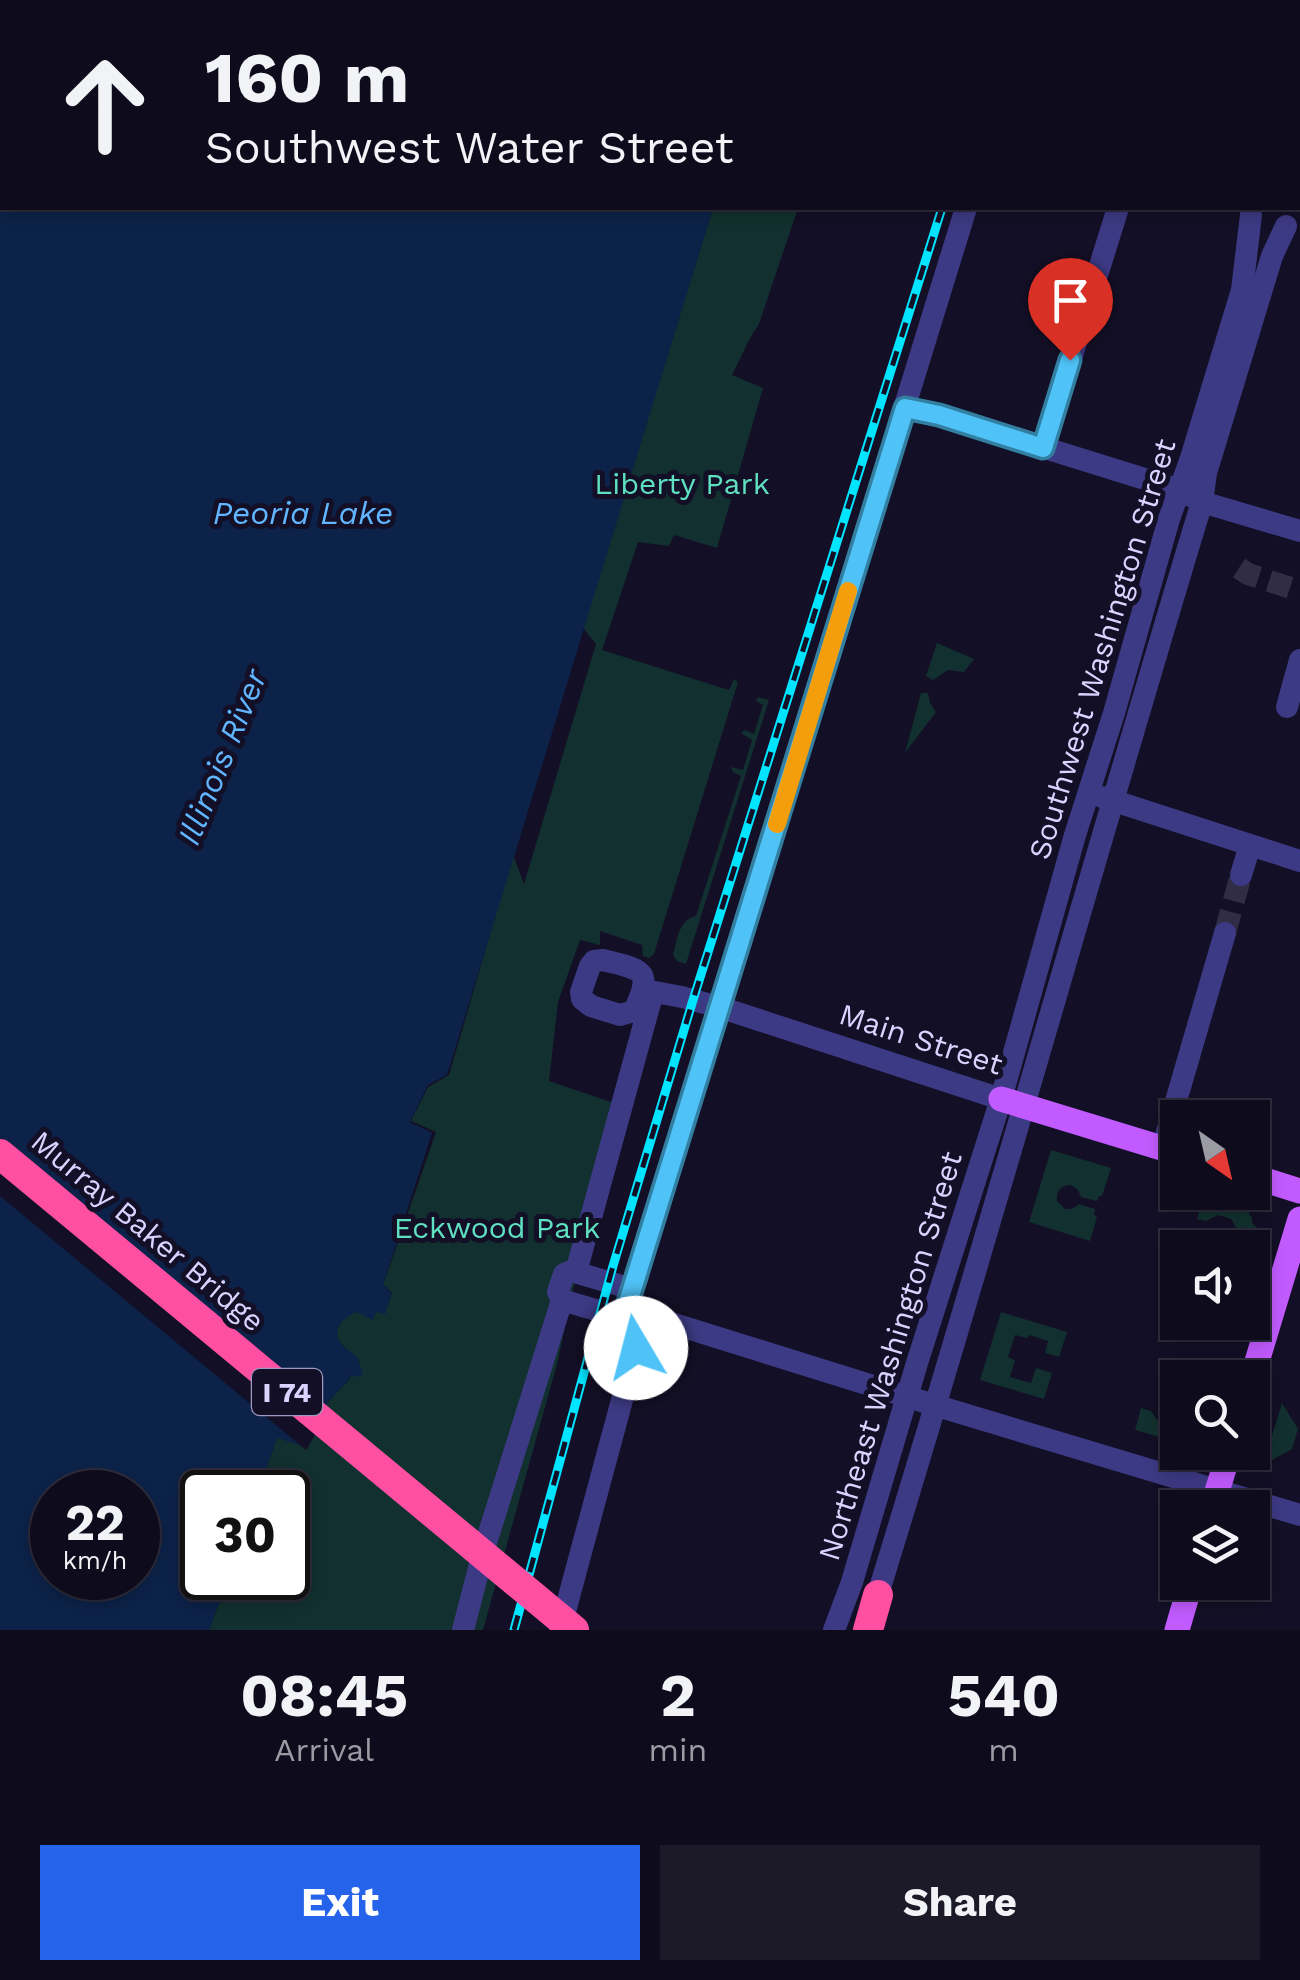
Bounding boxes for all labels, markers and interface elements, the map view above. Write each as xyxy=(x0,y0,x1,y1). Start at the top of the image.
text: 160 m xyxy=(205,37,409,119)
icon: ahead xyxy=(40,40,170,170)
text: Southwest Water Street xyxy=(205,121,734,174)
pin xyxy=(1028,258,1113,361)
icon: arrive xyxy=(1043,273,1098,328)
street label: Southwest Washington Street xyxy=(1021,434,1183,863)
park label: Liberty Park xyxy=(594,466,770,501)
water label: Peoria Lake xyxy=(213,494,393,532)
water label: Illinois River xyxy=(170,662,275,850)
street label: Main Street xyxy=(835,996,1007,1082)
north arrow xyxy=(1160,1100,1270,1210)
map controls xyxy=(1160,1100,1270,1600)
street label: Murray Baker Bridge xyxy=(25,1123,271,1339)
street label: Northeast Washington Street xyxy=(811,1147,969,1565)
park label: Eckwood Park xyxy=(394,1210,600,1245)
button: sound xyxy=(1160,1230,1270,1340)
position arrow xyxy=(584,1296,688,1400)
button: search xyxy=(1160,1360,1270,1470)
road number: I 74 xyxy=(252,1369,322,1415)
speed limit sign: 30 xyxy=(180,1470,310,1600)
button: layers xyxy=(1160,1490,1270,1600)
text: 22 xyxy=(65,1493,125,1552)
text: km/h xyxy=(63,1546,127,1575)
text: 08:45 xyxy=(240,1660,408,1731)
text: 2 xyxy=(660,1660,696,1731)
text: 540 xyxy=(947,1660,1060,1731)
text: Arrival xyxy=(274,1731,374,1769)
text: min xyxy=(648,1731,707,1769)
text: m xyxy=(988,1731,1019,1769)
button: Exit xyxy=(40,1845,640,1960)
button: Share xyxy=(660,1845,1260,1960)

